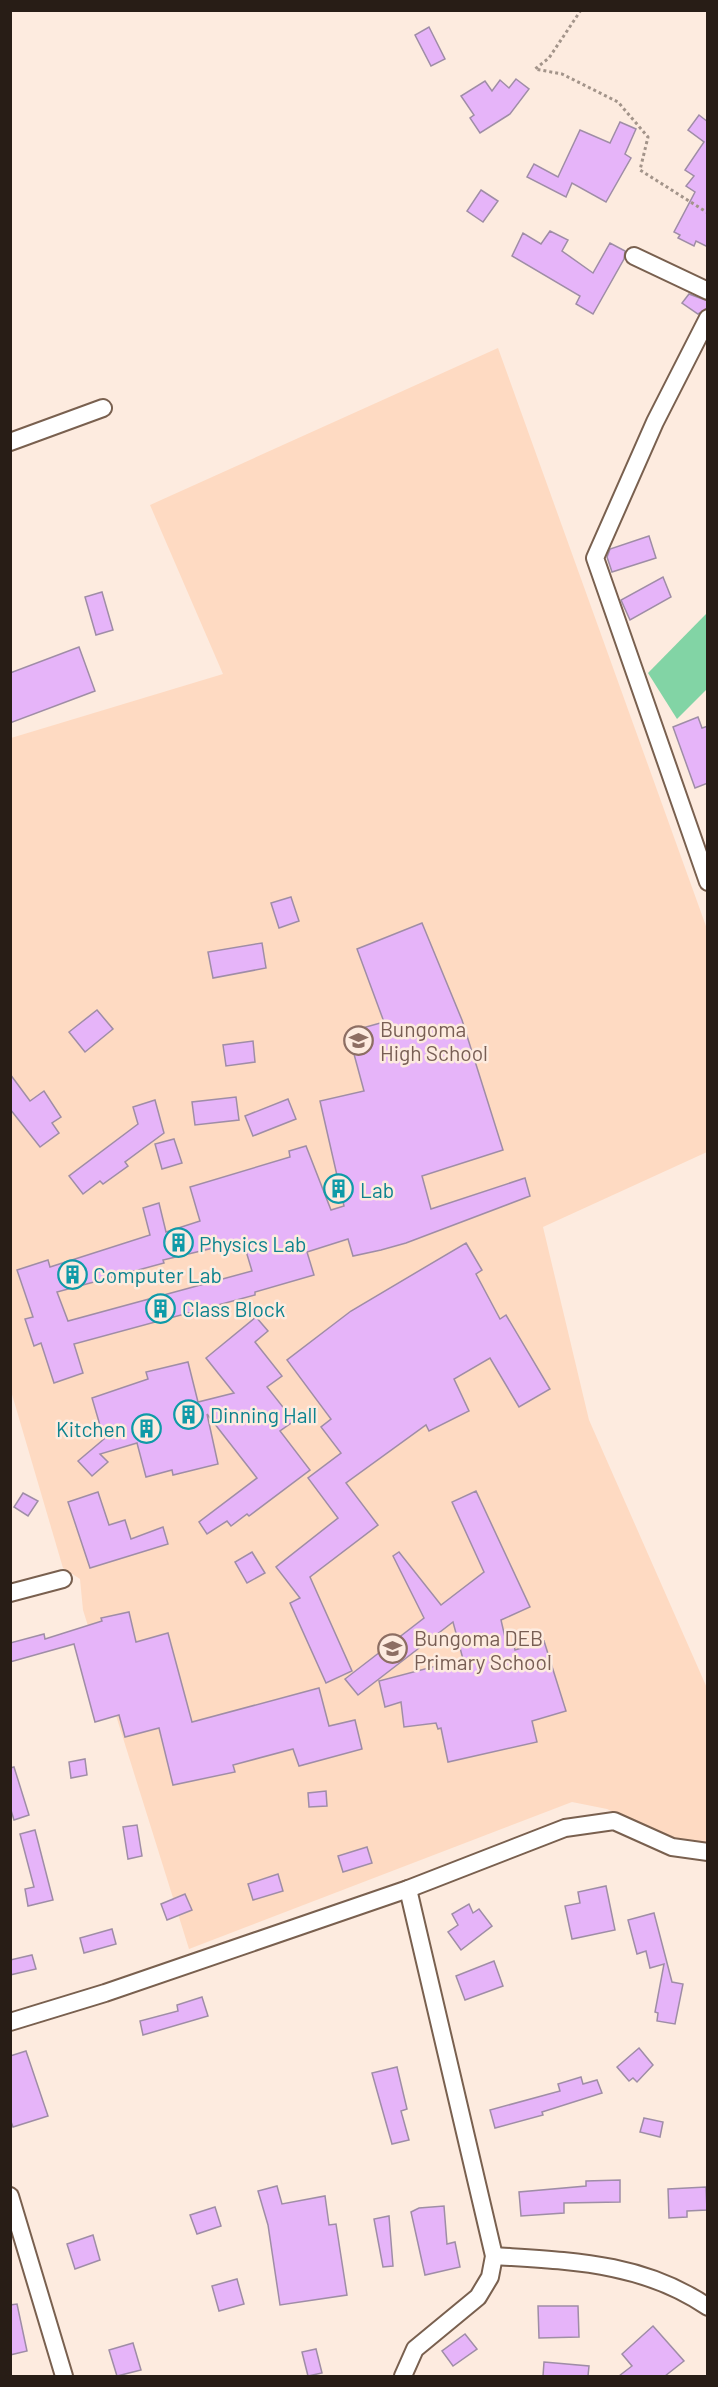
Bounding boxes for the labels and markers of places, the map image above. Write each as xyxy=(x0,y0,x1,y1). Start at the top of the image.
place label: Bungoma High School xyxy=(380,1016,488,1065)
school or university icon: Bungoma High School xyxy=(343,1024,375,1056)
building icon: Lab xyxy=(323,1173,355,1205)
place label: Lab xyxy=(360,1177,394,1202)
building icon: Physics Lab xyxy=(162,1227,194,1259)
place label: Physics Lab xyxy=(199,1231,306,1256)
building icon: Computer Lab xyxy=(56,1258,88,1290)
place label: Computer Lab xyxy=(93,1262,222,1287)
building icon: Class Block xyxy=(145,1292,177,1324)
place label: Class Block xyxy=(182,1296,285,1321)
building icon: Dinning Hall xyxy=(173,1398,205,1430)
place label: Dinning Hall xyxy=(210,1402,317,1427)
building icon: Kitchen xyxy=(131,1412,163,1444)
place label: Kitchen xyxy=(56,1416,126,1441)
place label: Bungoma DEB Primary School xyxy=(414,1625,552,1674)
school or university icon: Bungoma DEB Primary School xyxy=(377,1633,409,1665)

